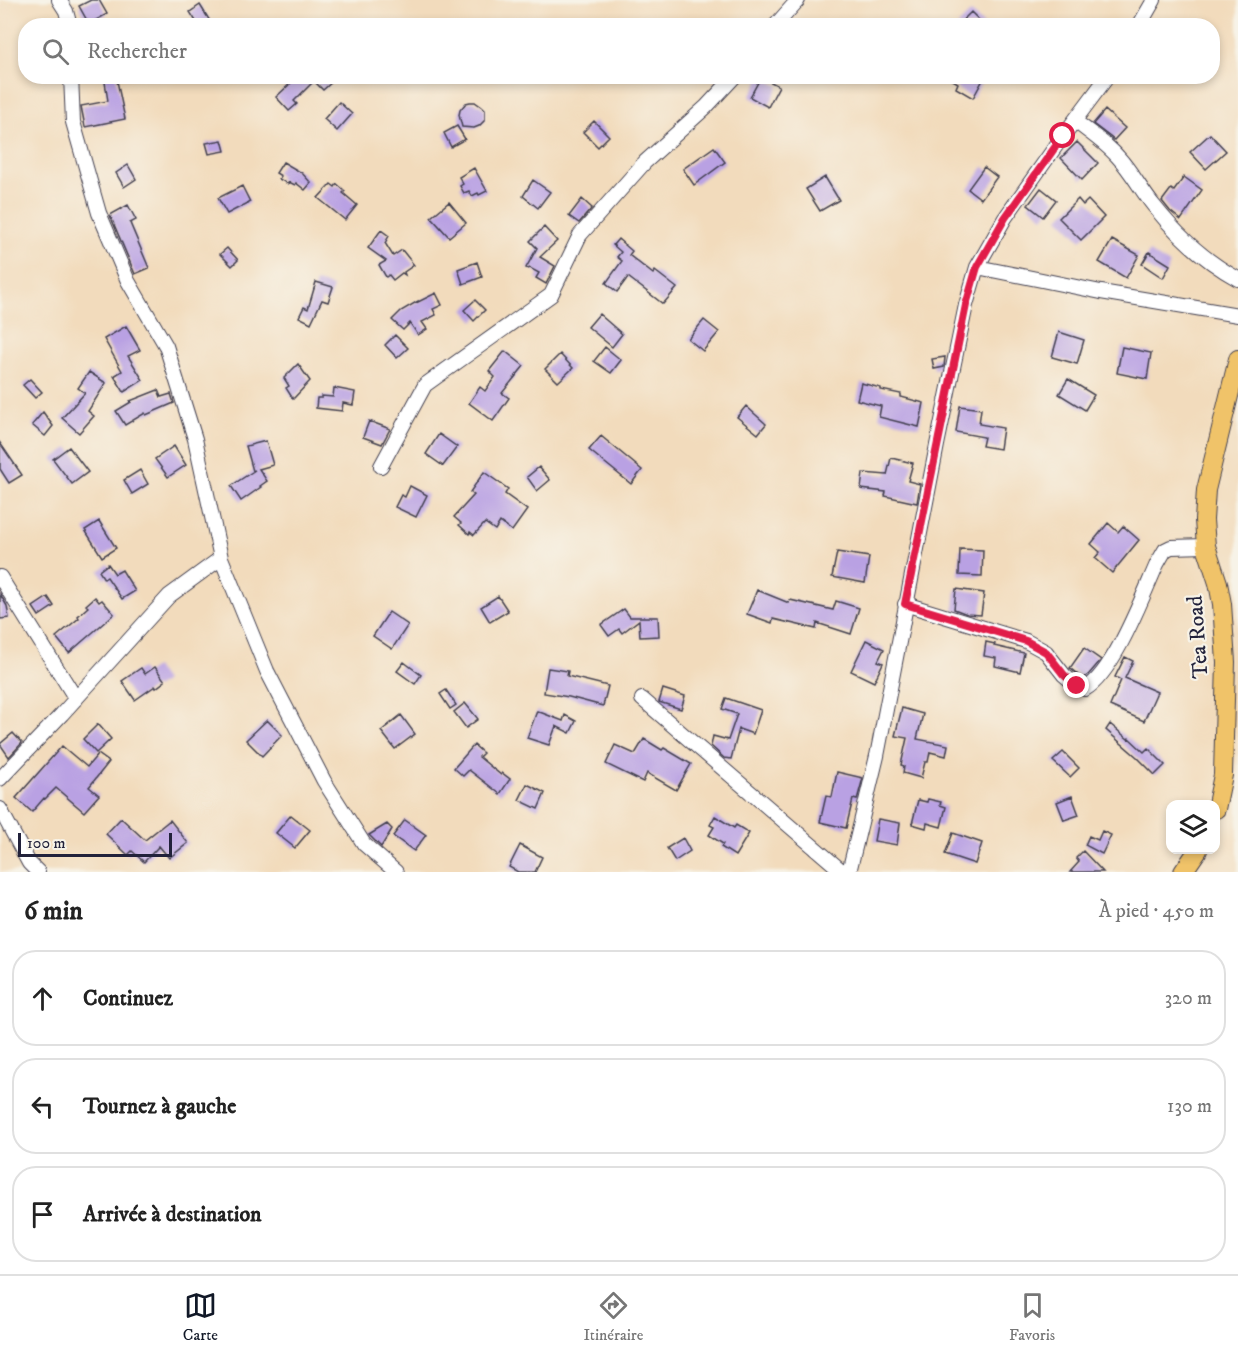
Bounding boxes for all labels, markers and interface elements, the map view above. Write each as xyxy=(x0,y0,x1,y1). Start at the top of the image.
search box xyxy=(18,18,1220,84)
icon: search xyxy=(39,35,72,68)
text: Rechercher xyxy=(87,38,187,65)
route start xyxy=(1049,122,1075,148)
street label: Tea Road xyxy=(1182,595,1214,679)
route end xyxy=(1063,672,1089,698)
map controls xyxy=(1166,800,1220,854)
button: layers xyxy=(1166,800,1220,854)
scale bar xyxy=(18,830,172,858)
text: 100 m xyxy=(27,833,66,853)
text: 6 min xyxy=(24,895,83,928)
text: À pied · 450 m xyxy=(1099,899,1214,924)
icon: ahead xyxy=(26,982,59,1015)
text: Continuez xyxy=(83,985,173,1012)
text: 320 m xyxy=(1165,986,1212,1011)
icon: left xyxy=(26,1090,59,1123)
text: Tournez à gauche xyxy=(83,1093,236,1120)
text: 130 m xyxy=(1167,1094,1212,1119)
icon: arrive xyxy=(26,1198,59,1231)
text: Arrivée à destination xyxy=(83,1201,262,1228)
tab: Carte xyxy=(183,1289,218,1345)
tab: Itinéraire xyxy=(583,1289,643,1345)
tab: Favoris xyxy=(1009,1289,1055,1345)

